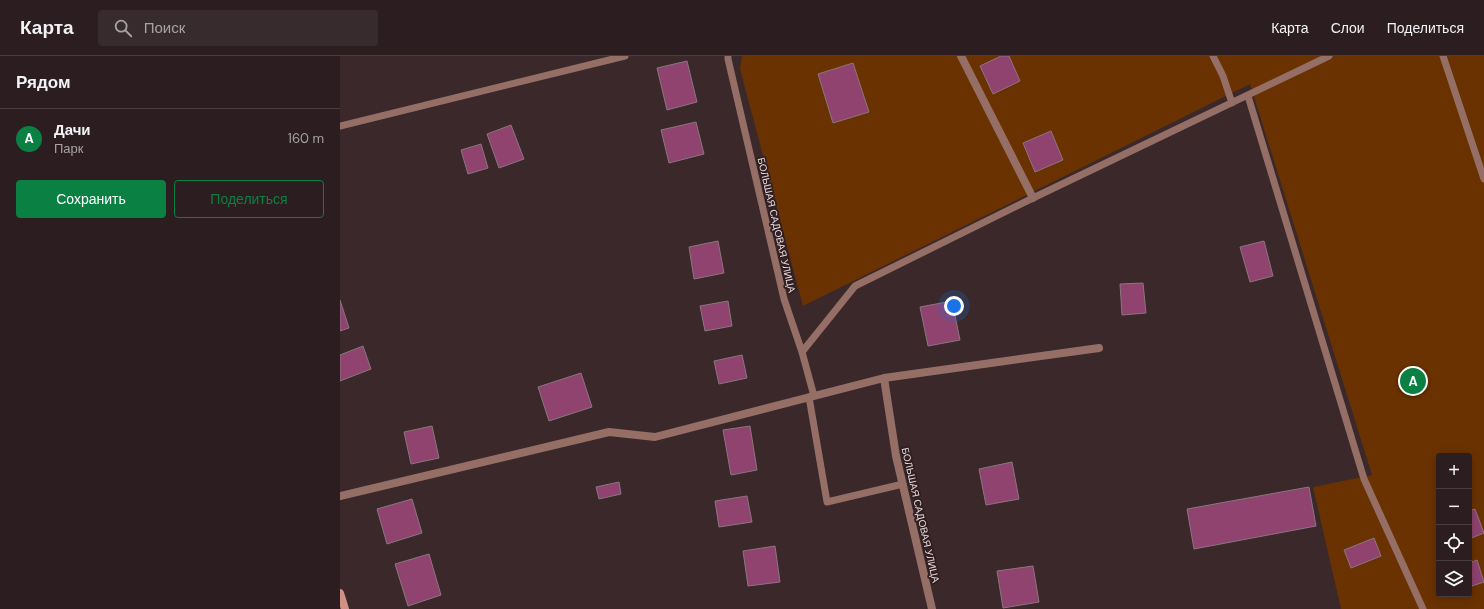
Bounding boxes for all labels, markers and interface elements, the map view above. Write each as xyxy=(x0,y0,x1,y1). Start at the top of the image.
search box xyxy=(98,10,378,46)
text: Карта xyxy=(20,15,74,40)
icon: search xyxy=(112,17,134,39)
text: Поиск xyxy=(144,18,185,38)
text: Карта xyxy=(1271,19,1309,37)
text: Слои xyxy=(1331,19,1365,37)
text: Поделиться xyxy=(1387,19,1464,37)
text: Рядом xyxy=(16,71,71,93)
text: Дачи xyxy=(54,120,91,140)
text: A xyxy=(24,130,34,147)
text: 160 m xyxy=(288,130,324,147)
text: Парк xyxy=(54,140,84,157)
street label: БОЛЬШАЯ САДОВАЯ УЛИЦА xyxy=(755,156,798,294)
button: Сохранить xyxy=(16,180,166,218)
button: Поделиться xyxy=(174,180,324,218)
your location xyxy=(944,296,964,316)
pin: A xyxy=(1400,366,1426,396)
street label: БОЛЬШАЯ САДОВАЯ УЛИЦА xyxy=(899,446,942,584)
map controls xyxy=(1436,453,1472,597)
button: + xyxy=(1436,453,1472,489)
button: − xyxy=(1436,489,1472,525)
button: locate xyxy=(1436,525,1472,561)
button: layers xyxy=(1436,561,1472,597)

